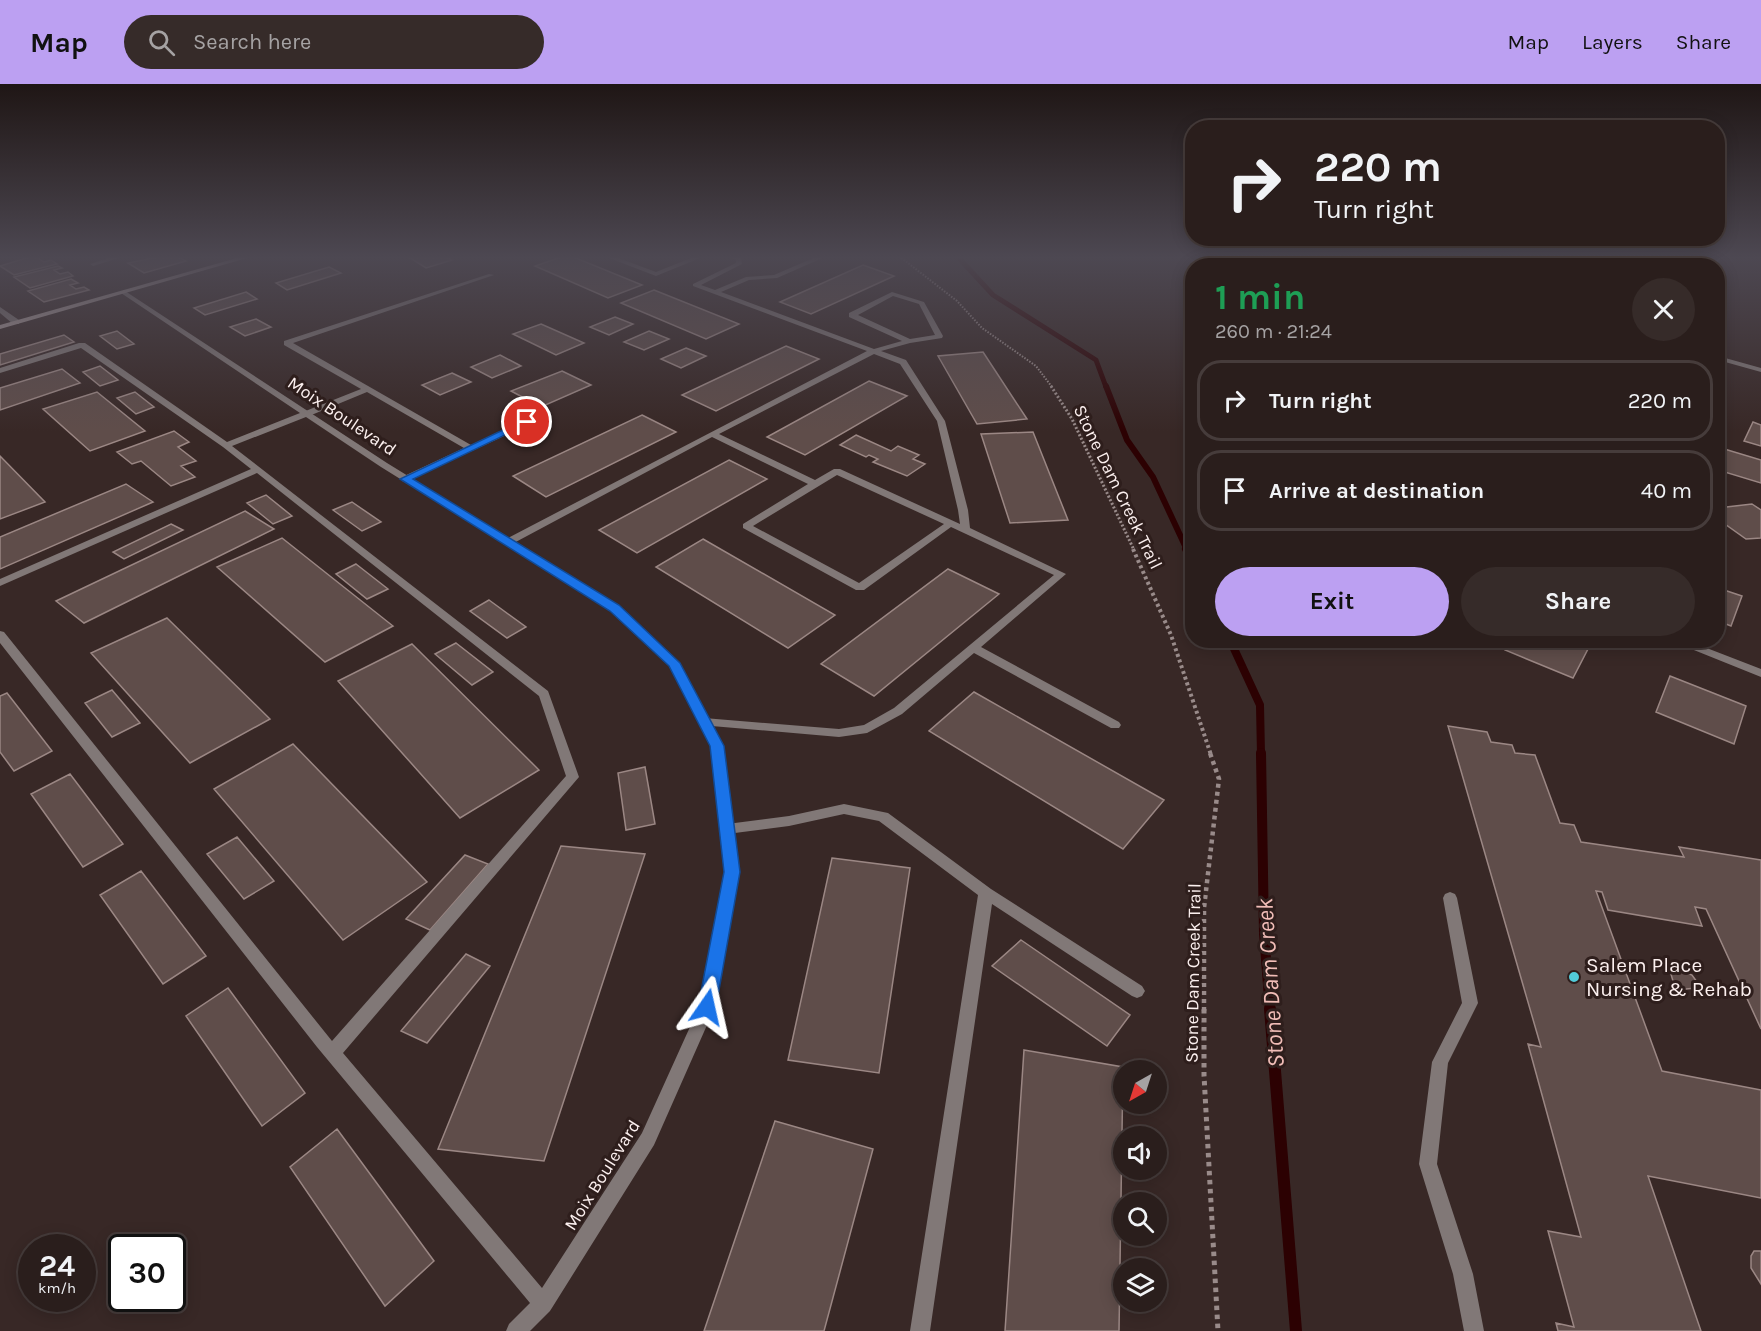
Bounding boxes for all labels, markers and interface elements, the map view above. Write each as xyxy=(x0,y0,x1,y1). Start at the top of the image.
search box xyxy=(124,15,544,69)
text: Map xyxy=(30,26,88,59)
icon: search xyxy=(145,26,178,59)
text: Search here xyxy=(193,29,311,55)
text: Map xyxy=(1507,30,1549,54)
text: Layers xyxy=(1582,30,1643,54)
text: Share xyxy=(1676,30,1731,54)
text: 220 m xyxy=(1314,142,1442,192)
icon: right xyxy=(1215,144,1293,222)
text: Turn right xyxy=(1314,193,1434,225)
text: 1 min xyxy=(1215,276,1305,318)
button: close xyxy=(1632,278,1695,341)
text: 260 m · 21:24 xyxy=(1215,320,1332,343)
street label: Moix Boulevard xyxy=(284,372,400,460)
icon: right xyxy=(1218,384,1251,417)
text: Turn right xyxy=(1269,388,1372,414)
text: 220 m xyxy=(1628,388,1692,414)
pin xyxy=(501,396,552,447)
street label: Stone Dam Creek Trail xyxy=(1069,401,1167,573)
icon: arrive xyxy=(510,405,543,438)
icon: arrive xyxy=(1218,474,1251,507)
text: Arrive at destination xyxy=(1269,478,1484,504)
text: 40 m xyxy=(1641,478,1692,504)
button: Exit xyxy=(1215,567,1449,636)
button: Share xyxy=(1461,567,1695,636)
street label: Stone Dam Creek Trail xyxy=(1180,883,1206,1063)
water label: Stone Dam Creek xyxy=(1250,897,1290,1069)
place label: Salem Place Nursing & Rehab xyxy=(1586,953,1752,1001)
marker: Salem Place Nursing & Rehab xyxy=(1567,970,1581,984)
position arrow xyxy=(675,975,739,1039)
north arrow xyxy=(1113,1060,1167,1114)
map controls xyxy=(1113,1060,1167,1312)
street label: Moix Boulevard xyxy=(559,1116,645,1234)
button: sound xyxy=(1113,1126,1167,1180)
button: search xyxy=(1113,1192,1167,1246)
speed limit sign: 30 xyxy=(108,1234,186,1312)
text: 24 xyxy=(39,1248,75,1284)
button: layers xyxy=(1113,1258,1167,1312)
text: km/h xyxy=(38,1279,76,1297)

